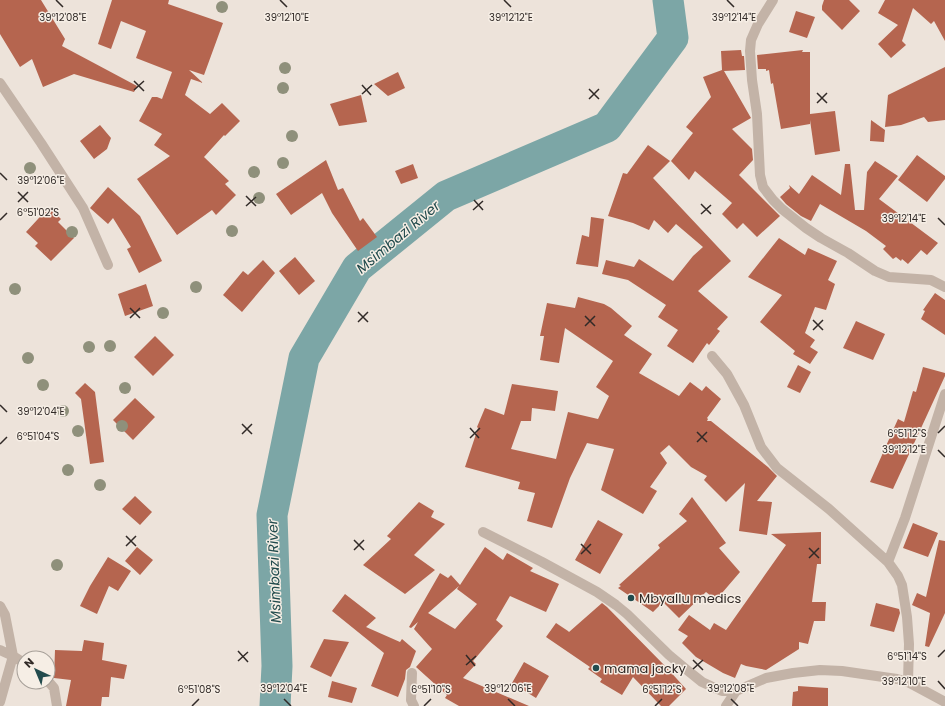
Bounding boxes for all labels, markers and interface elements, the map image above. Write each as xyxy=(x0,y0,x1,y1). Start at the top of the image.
text: 39°12'08"E xyxy=(39,10,87,25)
text: 39°12'10"E xyxy=(265,10,309,25)
text: 39°12'12"E xyxy=(489,10,533,25)
text: 39°12'14"E xyxy=(712,10,756,25)
text: 39°12'06"E xyxy=(17,173,65,188)
water label: Msimbazi River xyxy=(352,195,445,278)
text: 6°51'02"S xyxy=(17,205,59,220)
text: 39°12'14"E xyxy=(882,211,926,226)
text: 39°12'04"E xyxy=(17,404,65,419)
text: 6°51'12"S xyxy=(887,426,927,441)
text: 6°51'04"S xyxy=(17,429,60,444)
text: 39°12'12"E xyxy=(882,442,926,457)
water label: Msimbazi River xyxy=(262,518,286,623)
place label: Mbyallu medics xyxy=(639,589,742,608)
marker: Mbyallu medics xyxy=(626,593,636,603)
text: 6°51'14"S xyxy=(887,649,927,664)
north arrow xyxy=(16,650,56,690)
text: N xyxy=(21,654,38,671)
place label: mama jacky xyxy=(604,659,686,678)
marker: mama jacky xyxy=(591,663,601,673)
text: 39°12'10"E xyxy=(882,674,926,689)
text: 39°12'04"E xyxy=(260,681,308,696)
text: 39°12'06"E xyxy=(484,681,532,696)
text: 39°12'08"E xyxy=(707,681,755,696)
text: 6°51'08"S xyxy=(178,682,221,697)
text: 6°51'10"S xyxy=(411,682,451,697)
text: 6°51'12"S xyxy=(642,682,682,697)

